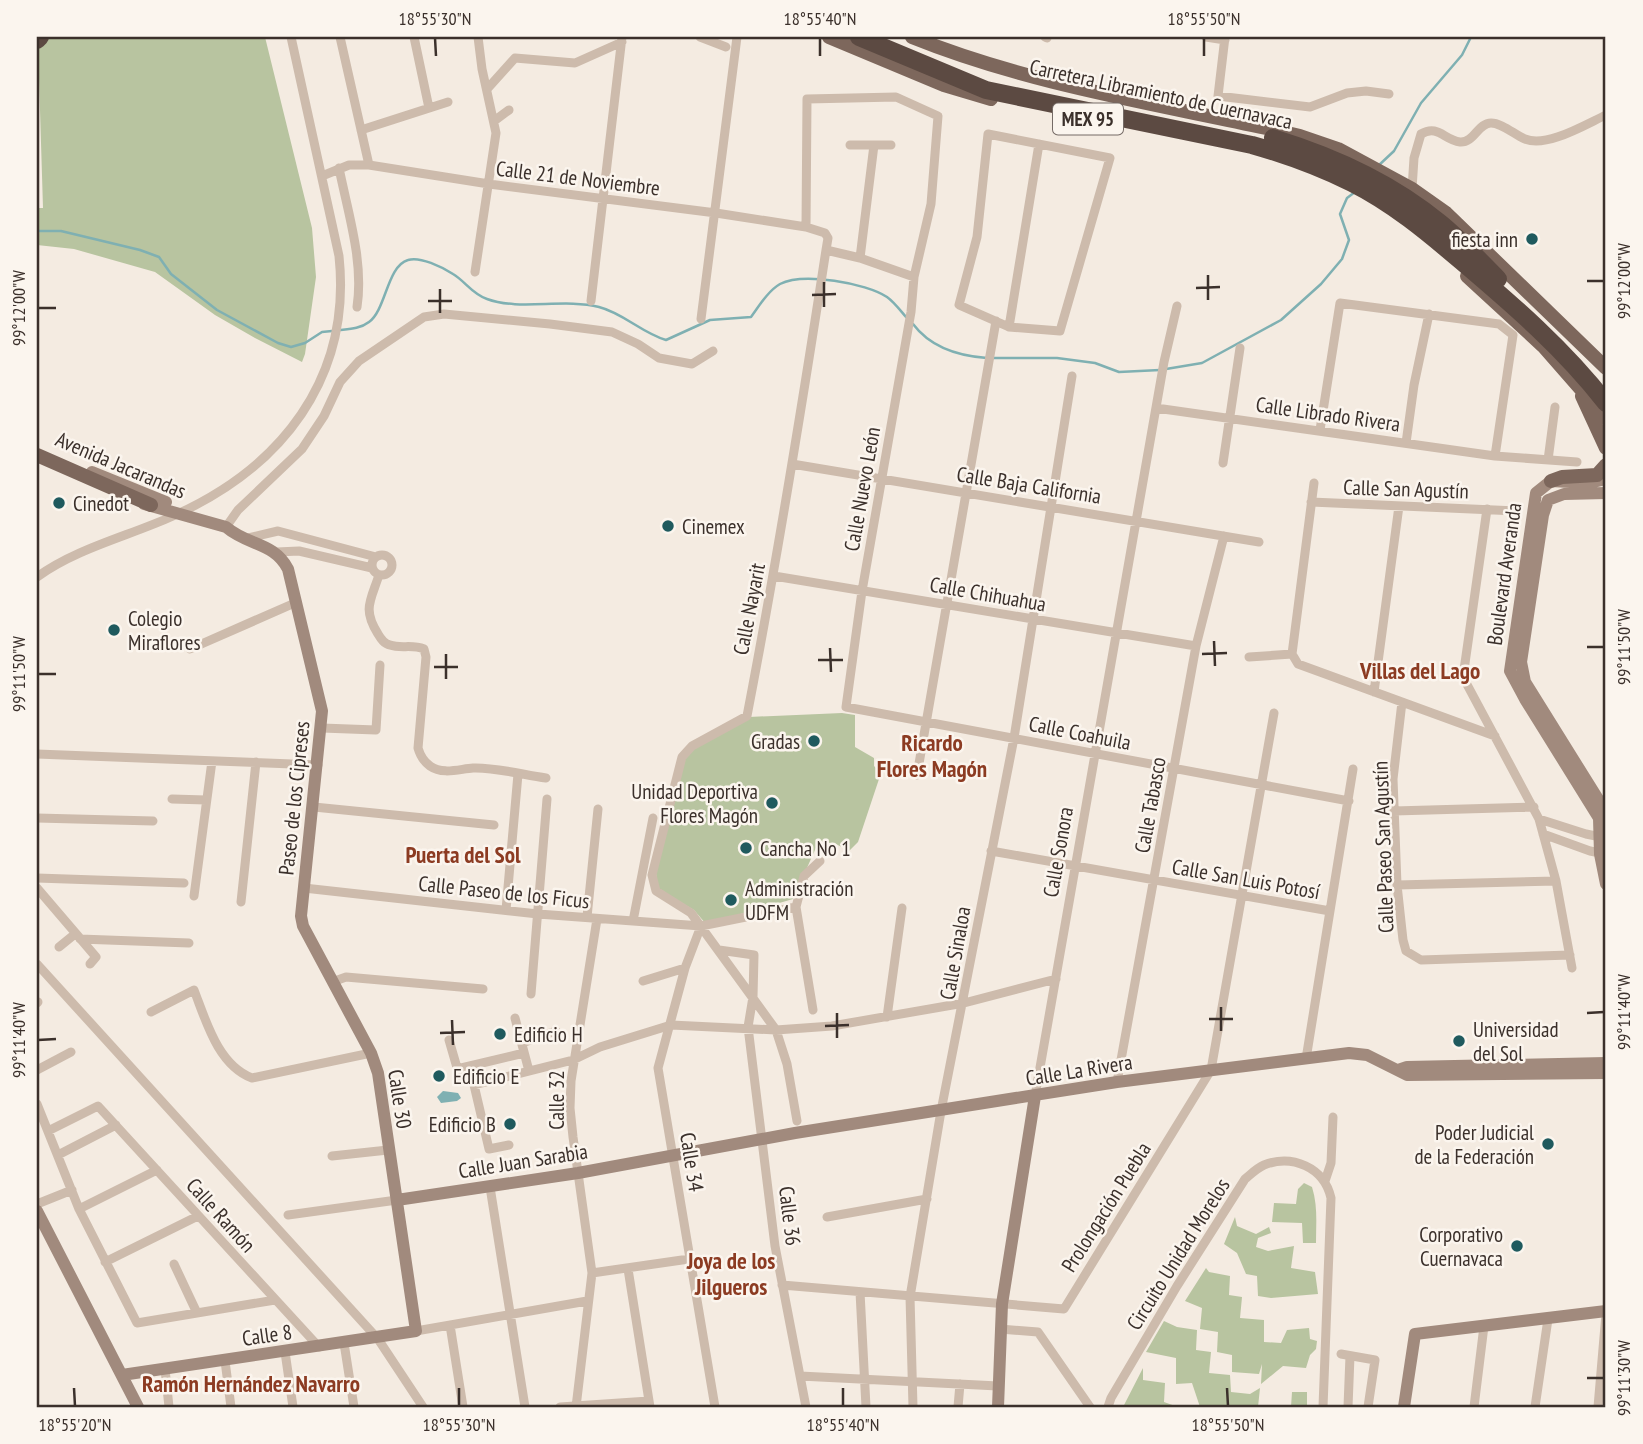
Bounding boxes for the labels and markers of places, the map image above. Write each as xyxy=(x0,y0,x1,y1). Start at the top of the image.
place label: fiesta inn xyxy=(1451,226,1518,253)
marker: fiesta inn xyxy=(1524,231,1540,247)
place label: Cinedot xyxy=(73,490,129,517)
marker: Cinedot xyxy=(51,495,67,511)
place label: Cinemex xyxy=(682,513,745,540)
marker: Cinemex xyxy=(660,518,676,534)
place label: Colegio Miraflores xyxy=(128,605,201,656)
marker: Colegio Miraflores xyxy=(106,622,122,638)
place label: Gradas xyxy=(751,728,800,755)
marker: Gradas xyxy=(806,733,822,749)
place label: Unidad Deportiva Flores Magón xyxy=(631,778,758,829)
marker: Unidad Deportiva Flores Magón xyxy=(764,795,780,811)
place label: Cancha No 1 xyxy=(760,835,851,862)
marker: Cancha No 1 xyxy=(738,840,754,856)
place label: Administración UDFM xyxy=(745,875,853,926)
marker: Administración UDFM xyxy=(723,892,739,908)
place label: Universidad del Sol xyxy=(1473,1016,1559,1067)
place label: Edificio H xyxy=(514,1021,583,1048)
marker: Edificio H xyxy=(492,1026,508,1042)
marker: Universidad del Sol xyxy=(1451,1033,1467,1049)
place label: Edificio E xyxy=(453,1063,519,1090)
marker: Edificio E xyxy=(431,1068,447,1084)
place label: Edificio B xyxy=(429,1111,496,1138)
marker: Edificio B xyxy=(502,1116,518,1132)
place label: Poder Judicial de la Federación xyxy=(1414,1119,1534,1170)
marker: Poder Judicial de la Federación xyxy=(1540,1136,1556,1152)
place label: Corporativo Cuernavaca xyxy=(1419,1221,1503,1272)
marker: Corporativo Cuernavaca xyxy=(1509,1238,1525,1254)

